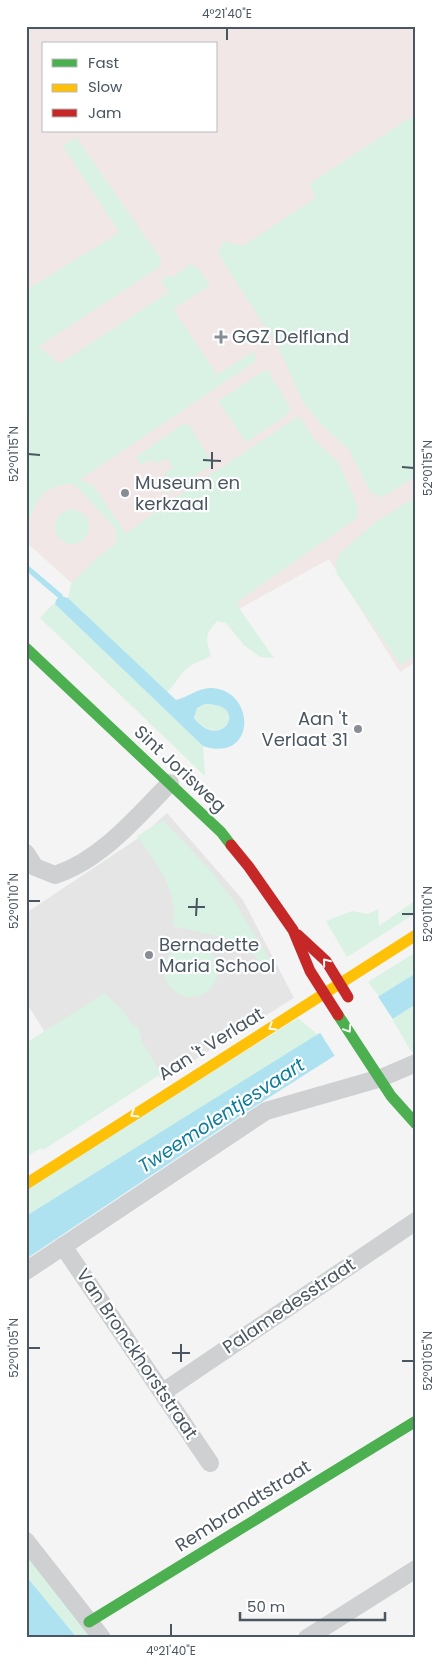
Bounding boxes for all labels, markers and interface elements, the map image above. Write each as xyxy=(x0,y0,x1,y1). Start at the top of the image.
text: 4°21'40"E xyxy=(202,5,252,22)
legend xyxy=(42,42,218,132)
text: Fast xyxy=(88,52,119,73)
text: Slow xyxy=(88,76,123,97)
text: Jam xyxy=(88,102,122,123)
place label: GGZ Delfland xyxy=(232,324,349,349)
marker: GGZ Delfland xyxy=(214,330,228,344)
text: 52°01'15"N xyxy=(5,426,22,482)
text: 52°01'15"N xyxy=(419,440,436,496)
place label: Museum en kerkzaal xyxy=(135,470,240,516)
marker: Museum en kerkzaal xyxy=(119,487,131,499)
place label: Aan 't Verlaat 31 xyxy=(261,706,348,752)
street label: Sint Jorisweg xyxy=(129,719,232,818)
marker: Aan 't Verlaat 31 xyxy=(352,723,364,735)
text: 52°01'10"N xyxy=(5,873,22,929)
text: 52°01'10"N xyxy=(419,886,436,942)
place label: Bernadette Maria School xyxy=(159,932,275,978)
marker: Bernadette Maria School xyxy=(143,949,155,961)
one-way arrow xyxy=(323,959,331,968)
street label: Aan 't Verlaat xyxy=(153,1001,268,1086)
one-way arrow xyxy=(268,1020,277,1030)
one-way arrow xyxy=(342,1024,352,1033)
water label: Tweemolentjesvaart xyxy=(133,1051,311,1179)
one-way arrow xyxy=(131,1108,140,1117)
street label: Palamedesstraat xyxy=(217,1252,360,1359)
street label: Van Bronckhorststraat xyxy=(71,1263,204,1444)
text: 52°01'05"N xyxy=(5,1318,22,1378)
text: 52°01'05"N xyxy=(419,1331,436,1391)
street label: Rembrandtstraat xyxy=(170,1454,315,1557)
scale bar xyxy=(240,1589,384,1621)
text: 50 m xyxy=(247,1596,285,1617)
text: 4°21'40"E xyxy=(146,1642,196,1659)

